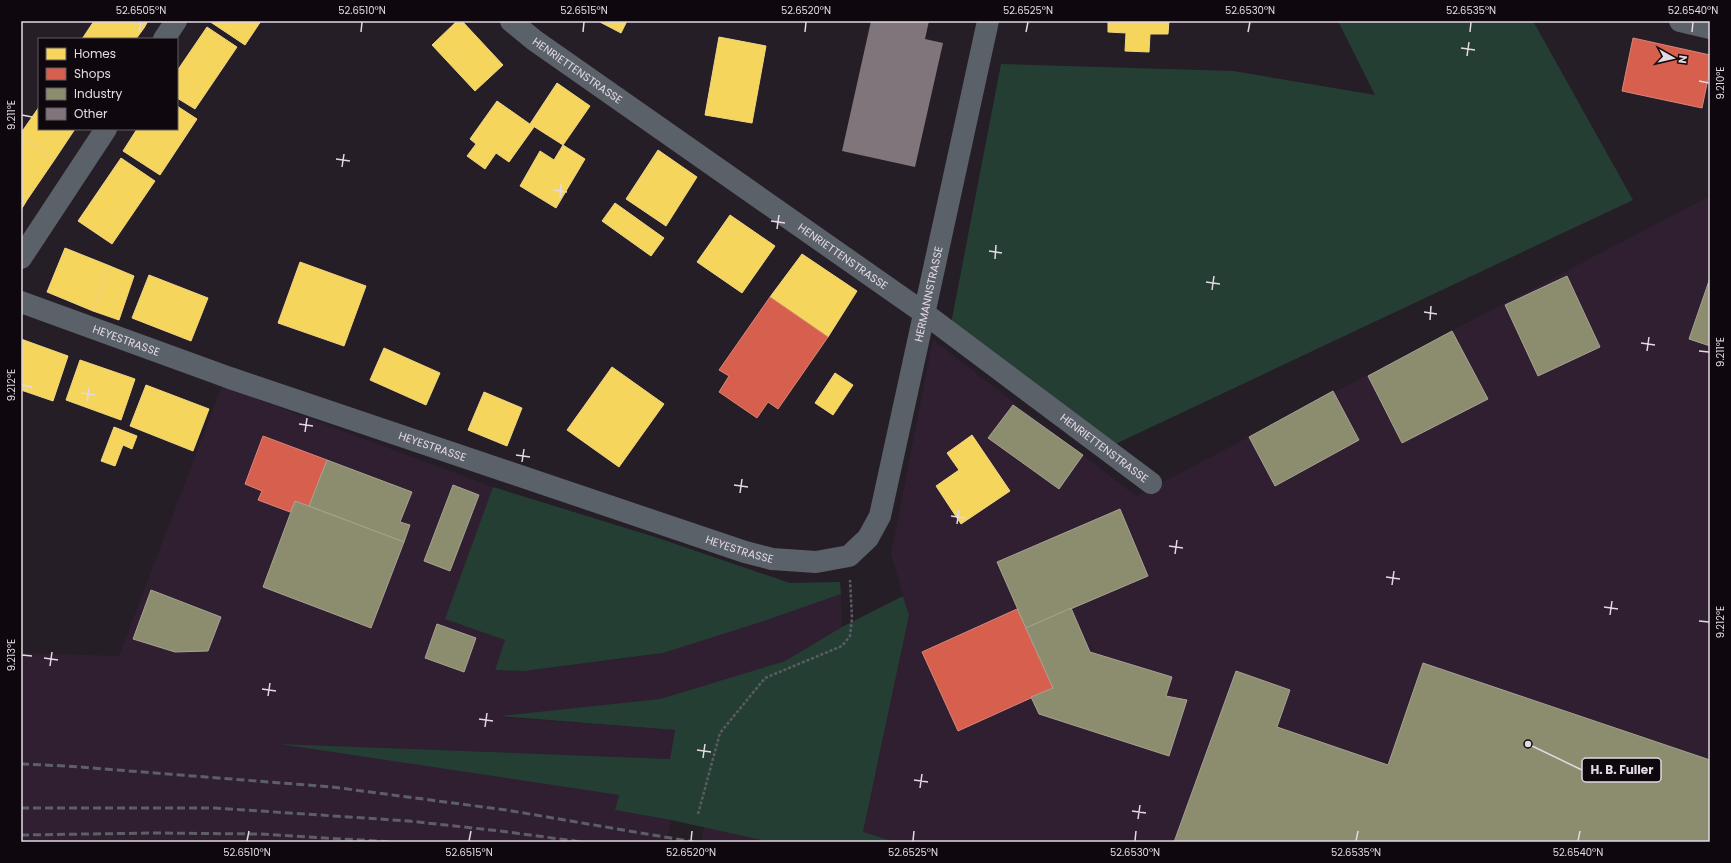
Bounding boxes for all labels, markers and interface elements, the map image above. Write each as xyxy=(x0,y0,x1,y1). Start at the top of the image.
text: 52.6505°N xyxy=(116,3,166,18)
text: 52.6510°N xyxy=(338,3,386,18)
text: 52.6515°N xyxy=(560,3,608,18)
text: 52.6520°N xyxy=(781,3,831,18)
text: 52.6525°N xyxy=(1003,3,1053,18)
text: 52.6530°N xyxy=(1225,3,1275,18)
text: 52.6535°N xyxy=(1446,3,1496,18)
text: 52.6540°N xyxy=(1668,3,1718,18)
street label: HENRIETTENSTRASSE xyxy=(529,33,626,108)
legend xyxy=(38,38,178,130)
north arrow xyxy=(1653,38,1693,78)
text: Homes xyxy=(74,45,116,62)
text: N xyxy=(1674,54,1691,65)
text: Shops xyxy=(74,65,111,82)
text: 9.210°E xyxy=(1713,67,1728,99)
text: Industry xyxy=(74,85,123,102)
text: 9.211°E xyxy=(4,100,19,130)
text: Other xyxy=(74,105,108,122)
street label: HENRIETTENSTRASSE xyxy=(795,219,891,293)
street label: HERMANNSTRASSE xyxy=(910,245,947,343)
street label: HEYESTRASSE xyxy=(90,321,162,360)
text: 9.211°E xyxy=(1713,337,1728,367)
text: 9.212°E xyxy=(4,369,19,401)
street label: HENRIETTENSTRASSE xyxy=(1057,410,1152,486)
street label: HEYESTRASSE xyxy=(396,428,468,465)
street label: HEYESTRASSE xyxy=(703,531,775,567)
text: 9.212°E xyxy=(1713,606,1728,638)
text: 9.213°E xyxy=(4,639,19,671)
callout: H. B. Fuller xyxy=(1582,758,1661,782)
text: H. B. Fuller xyxy=(1591,761,1653,778)
text: 52.6510°N xyxy=(223,845,271,860)
text: 52.6515°N xyxy=(445,845,493,860)
text: 52.6520°N xyxy=(666,845,716,860)
text: 52.6525°N xyxy=(888,845,938,860)
text: 52.6530°N xyxy=(1110,845,1160,860)
text: 52.6535°N xyxy=(1331,845,1381,860)
text: 52.6540°N xyxy=(1553,845,1603,860)

